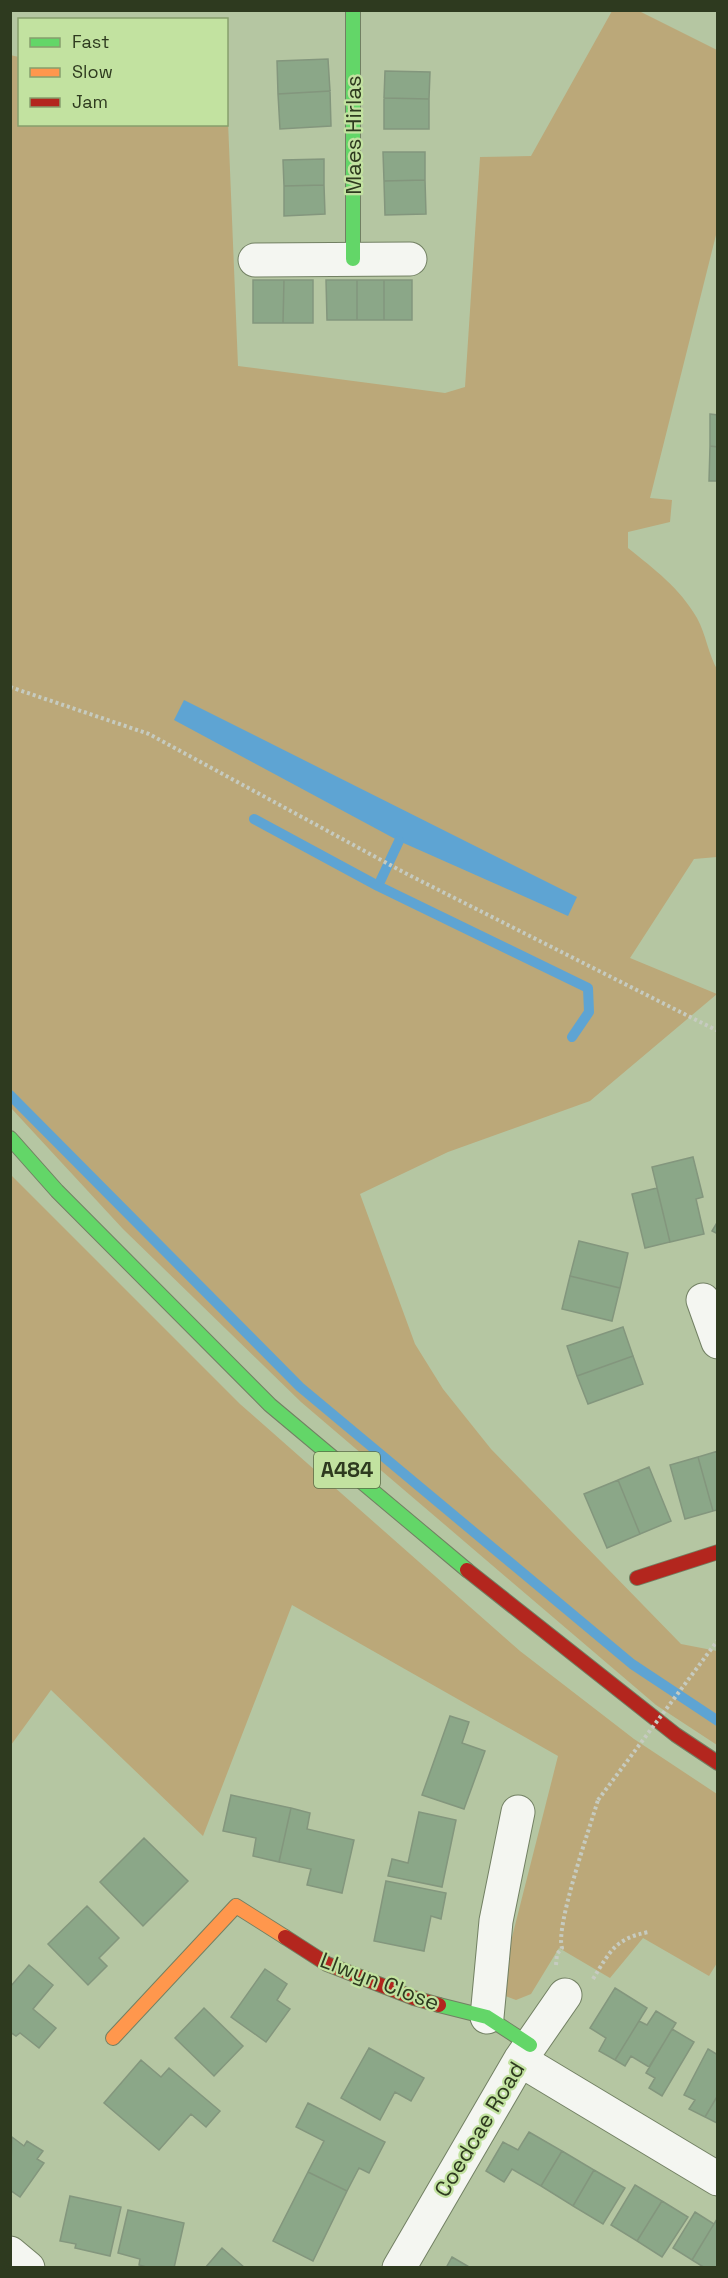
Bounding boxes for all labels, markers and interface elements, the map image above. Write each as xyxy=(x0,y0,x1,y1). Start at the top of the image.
legend xyxy=(18,18,228,126)
text: Fast xyxy=(72,30,109,53)
text: Slow xyxy=(72,60,113,83)
street label: Maes Hirlas xyxy=(339,75,367,195)
text: Jam xyxy=(72,90,108,113)
road number: A484 xyxy=(314,1452,380,1488)
street label: Llwyn Close xyxy=(316,1945,444,2017)
street label: Coedcae Road xyxy=(428,2056,530,2202)

